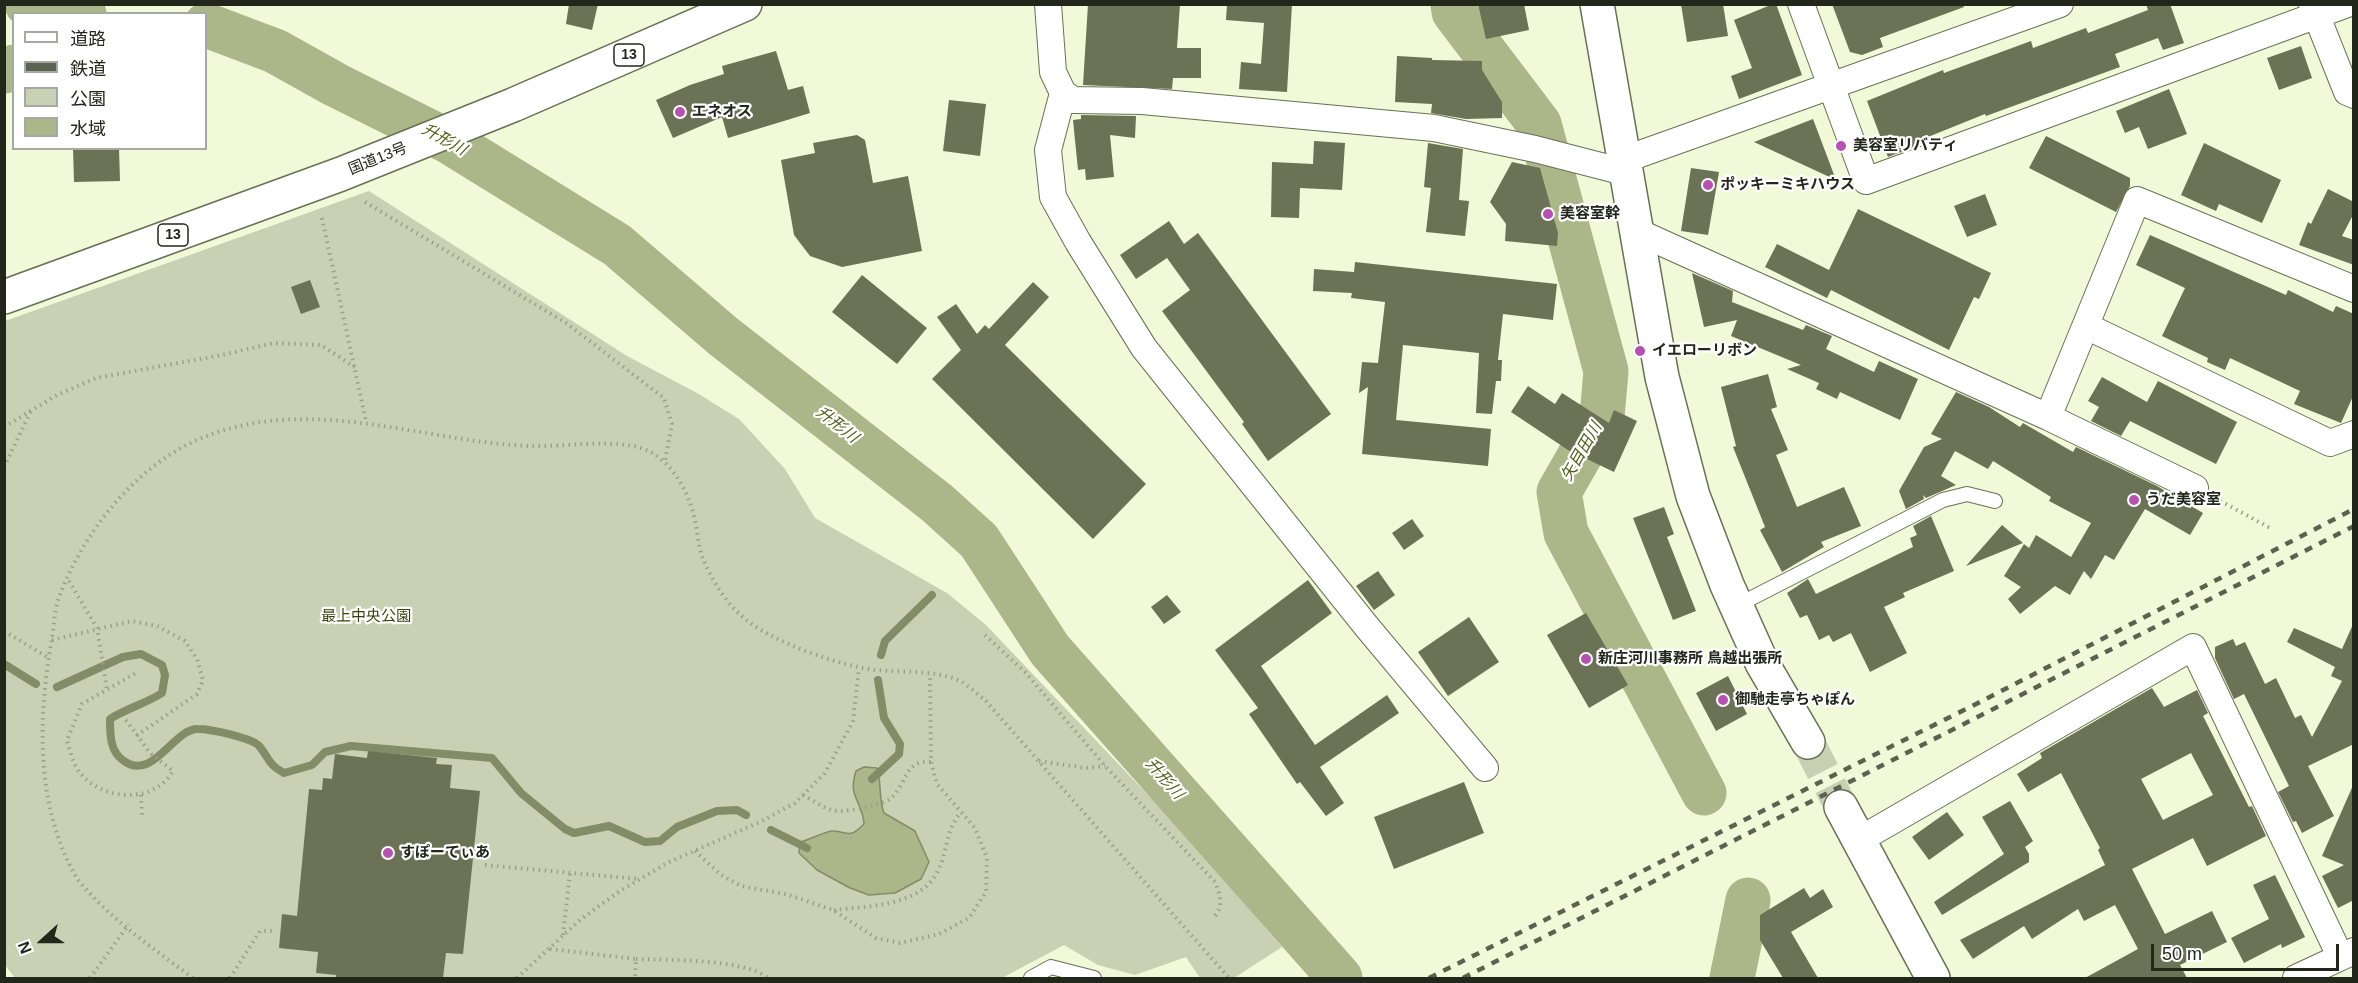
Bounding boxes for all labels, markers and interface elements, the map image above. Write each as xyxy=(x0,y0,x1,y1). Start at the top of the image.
legend xyxy=(12,12,207,150)
text: 道路 xyxy=(70,29,106,49)
road number: 13 xyxy=(614,44,644,66)
text: 鉄道 xyxy=(70,59,106,79)
text: 公園 xyxy=(70,89,106,109)
place label: エネオス xyxy=(692,103,752,121)
marker: エネオス xyxy=(673,105,687,119)
text: 水域 xyxy=(70,119,106,139)
water label: 升形川 xyxy=(418,120,470,160)
place label: 美容室リバティ xyxy=(1853,137,1958,155)
street label: 国道13号 xyxy=(346,139,410,179)
marker: 美容室リバティ xyxy=(1834,139,1848,153)
place label: ポッキーミキハウス xyxy=(1720,176,1855,194)
marker: ポッキーミキハウス xyxy=(1701,178,1715,192)
place label: 美容室幹 xyxy=(1560,205,1620,223)
marker: 美容室幹 xyxy=(1541,207,1555,221)
road number: 13 xyxy=(158,224,188,246)
place label: イエローリボン xyxy=(1652,342,1757,360)
marker: イエローリボン xyxy=(1633,344,1647,358)
water label: 升形川 xyxy=(812,403,862,447)
water label: 矢目田川 xyxy=(1558,419,1606,485)
place label: うだ美容室 xyxy=(2146,491,2221,509)
marker: うだ美容室 xyxy=(2127,493,2141,507)
park label: 最上中央公園 xyxy=(321,608,411,626)
place label: 新庄河川事務所 鳥越出張所 xyxy=(1598,650,1782,668)
marker: 新庄河川事務所 鳥越出張所 xyxy=(1579,652,1593,666)
place label: 御馳走亭ちゃぽん xyxy=(1735,691,1855,709)
marker: 御馳走亭ちゃぽん xyxy=(1716,693,1730,707)
water label: 升形川 xyxy=(1141,755,1187,803)
place label: すぽーてぃあ xyxy=(400,844,490,862)
marker: すぽーてぃあ xyxy=(381,846,395,860)
north arrow xyxy=(12,911,72,971)
scale bar xyxy=(2154,932,2342,970)
text: N xyxy=(15,939,35,956)
text: 50 m xyxy=(2162,944,2202,964)

